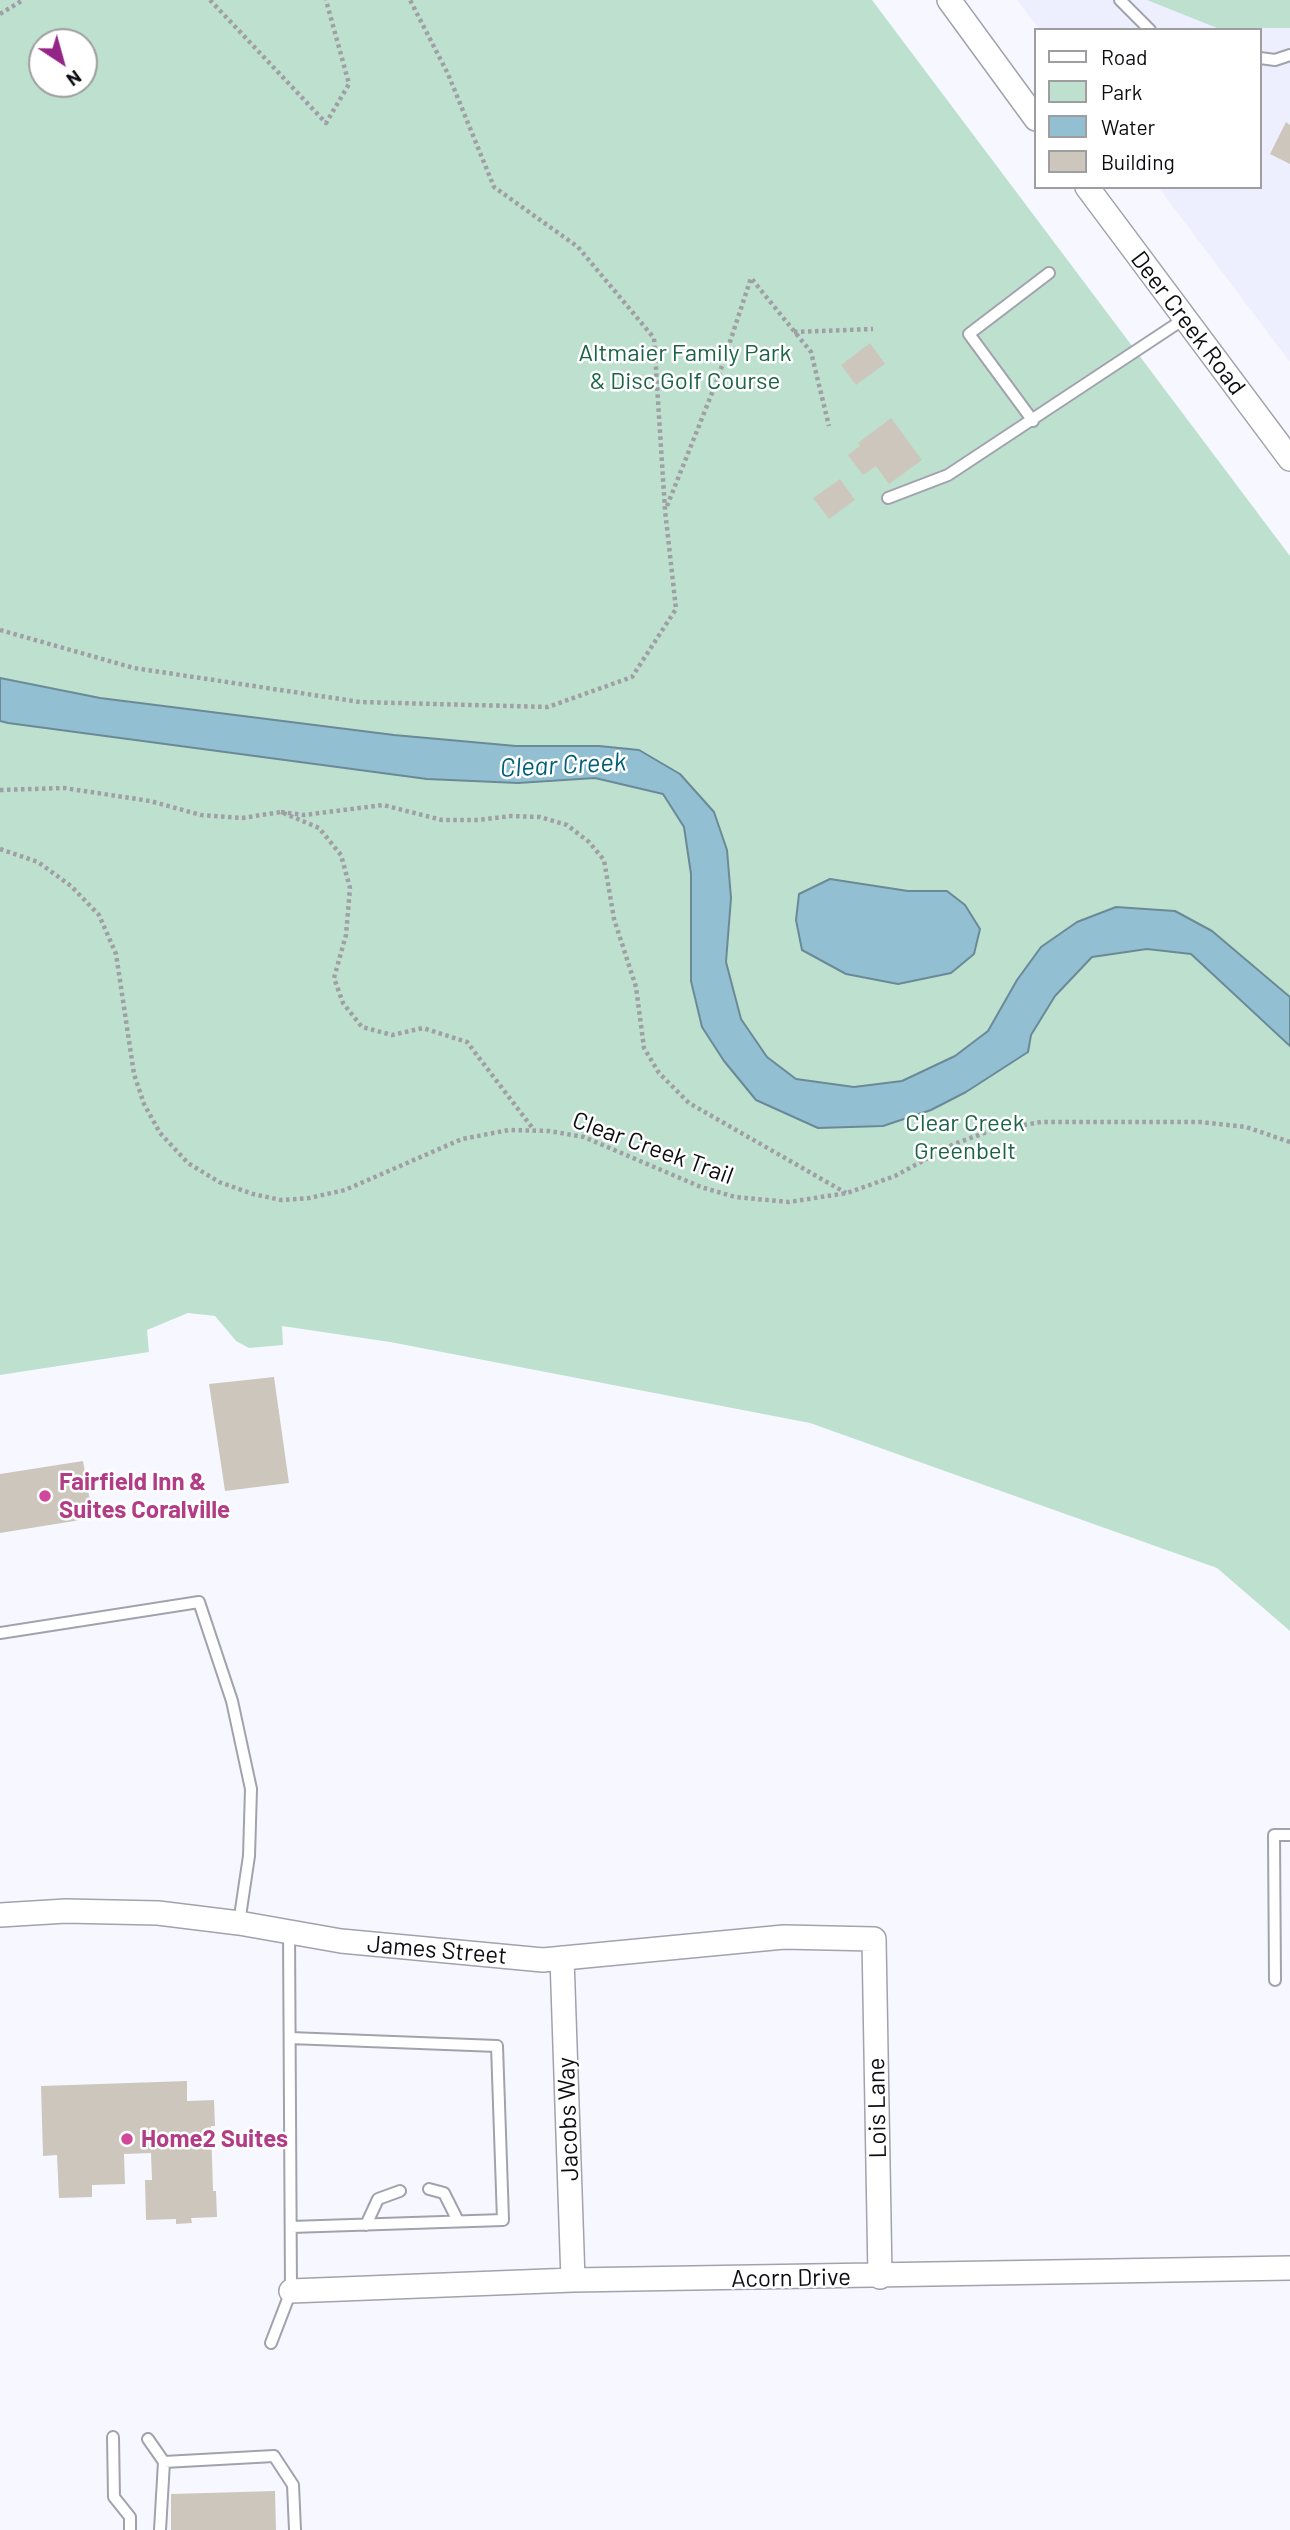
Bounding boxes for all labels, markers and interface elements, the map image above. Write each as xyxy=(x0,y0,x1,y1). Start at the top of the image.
north arrow xyxy=(28,28,98,98)
legend xyxy=(1034,28,1262,189)
text: Road xyxy=(1101,44,1147,69)
text: N xyxy=(63,66,86,92)
text: Park xyxy=(1101,79,1142,104)
text: Water xyxy=(1101,114,1155,139)
text: Building xyxy=(1101,149,1175,174)
street label: Deer Creek Road xyxy=(1125,245,1251,401)
park label: Altmaier Family Park & Disc Golf Course xyxy=(578,339,792,395)
water label: Clear Creek xyxy=(499,746,627,784)
street label: Clear Creek Trail xyxy=(569,1106,737,1190)
park label: Clear Creek Greenbelt xyxy=(905,1109,1025,1165)
place label: Fairfield Inn & Suites Coralville xyxy=(59,1468,230,1524)
marker: Fairfield Inn & Suites Coralville xyxy=(37,1488,53,1504)
street label: James Street xyxy=(366,1930,508,1970)
street label: Jacobs Way xyxy=(551,2056,585,2182)
street label: Lois Lane xyxy=(862,2057,892,2159)
place label: Home2 Suites xyxy=(141,2125,288,2153)
marker: Home2 Suites xyxy=(119,2131,135,2147)
street label: Acorn Drive xyxy=(731,2263,851,2293)

